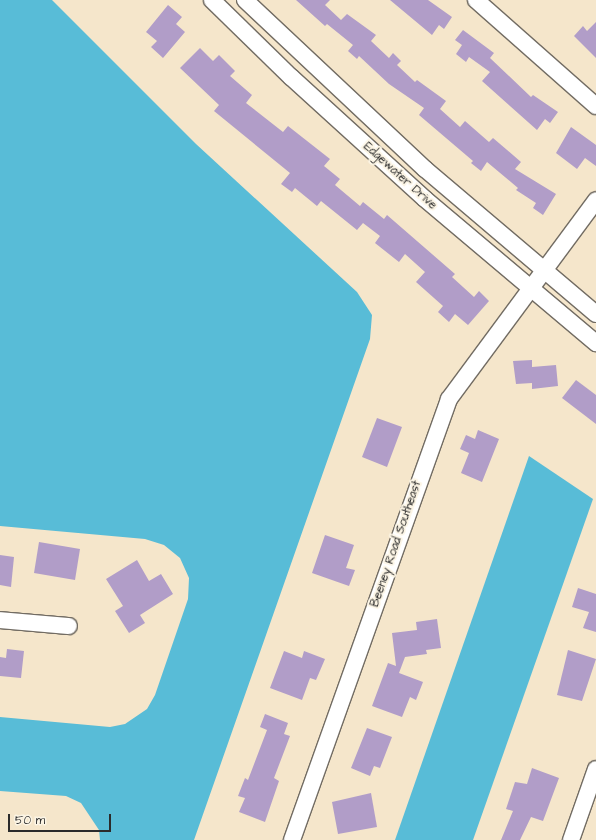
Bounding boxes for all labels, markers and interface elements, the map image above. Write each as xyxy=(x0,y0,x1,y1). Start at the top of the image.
street label: Edgewater Drive xyxy=(360,139,440,213)
street label: Beeney Road Southeast xyxy=(368,479,424,609)
scale bar xyxy=(10,806,113,832)
text: 50 m xyxy=(15,812,45,829)

